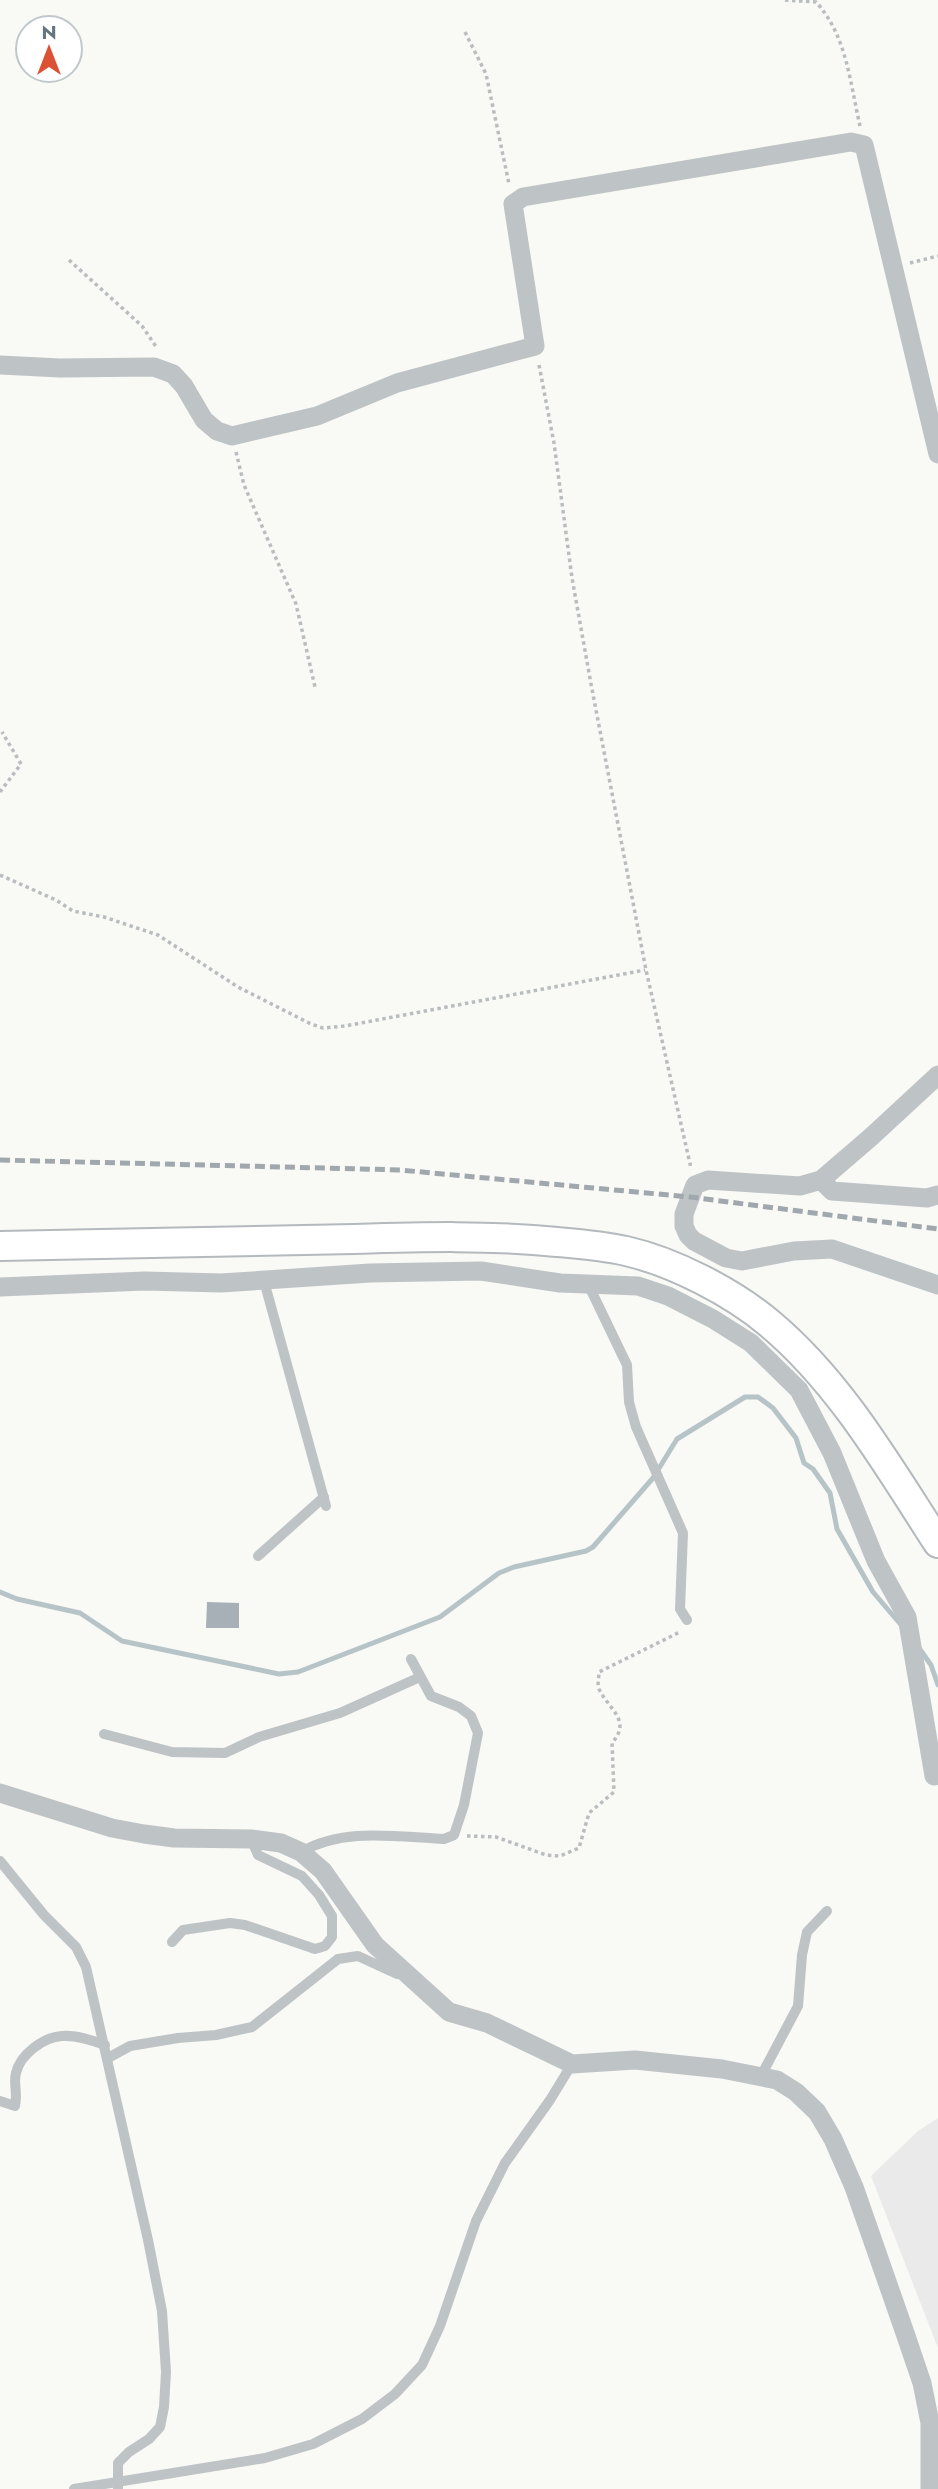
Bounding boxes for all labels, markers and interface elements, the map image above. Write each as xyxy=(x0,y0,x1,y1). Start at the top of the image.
north arrow xyxy=(14,14,84,84)
text: N xyxy=(41,19,57,46)

